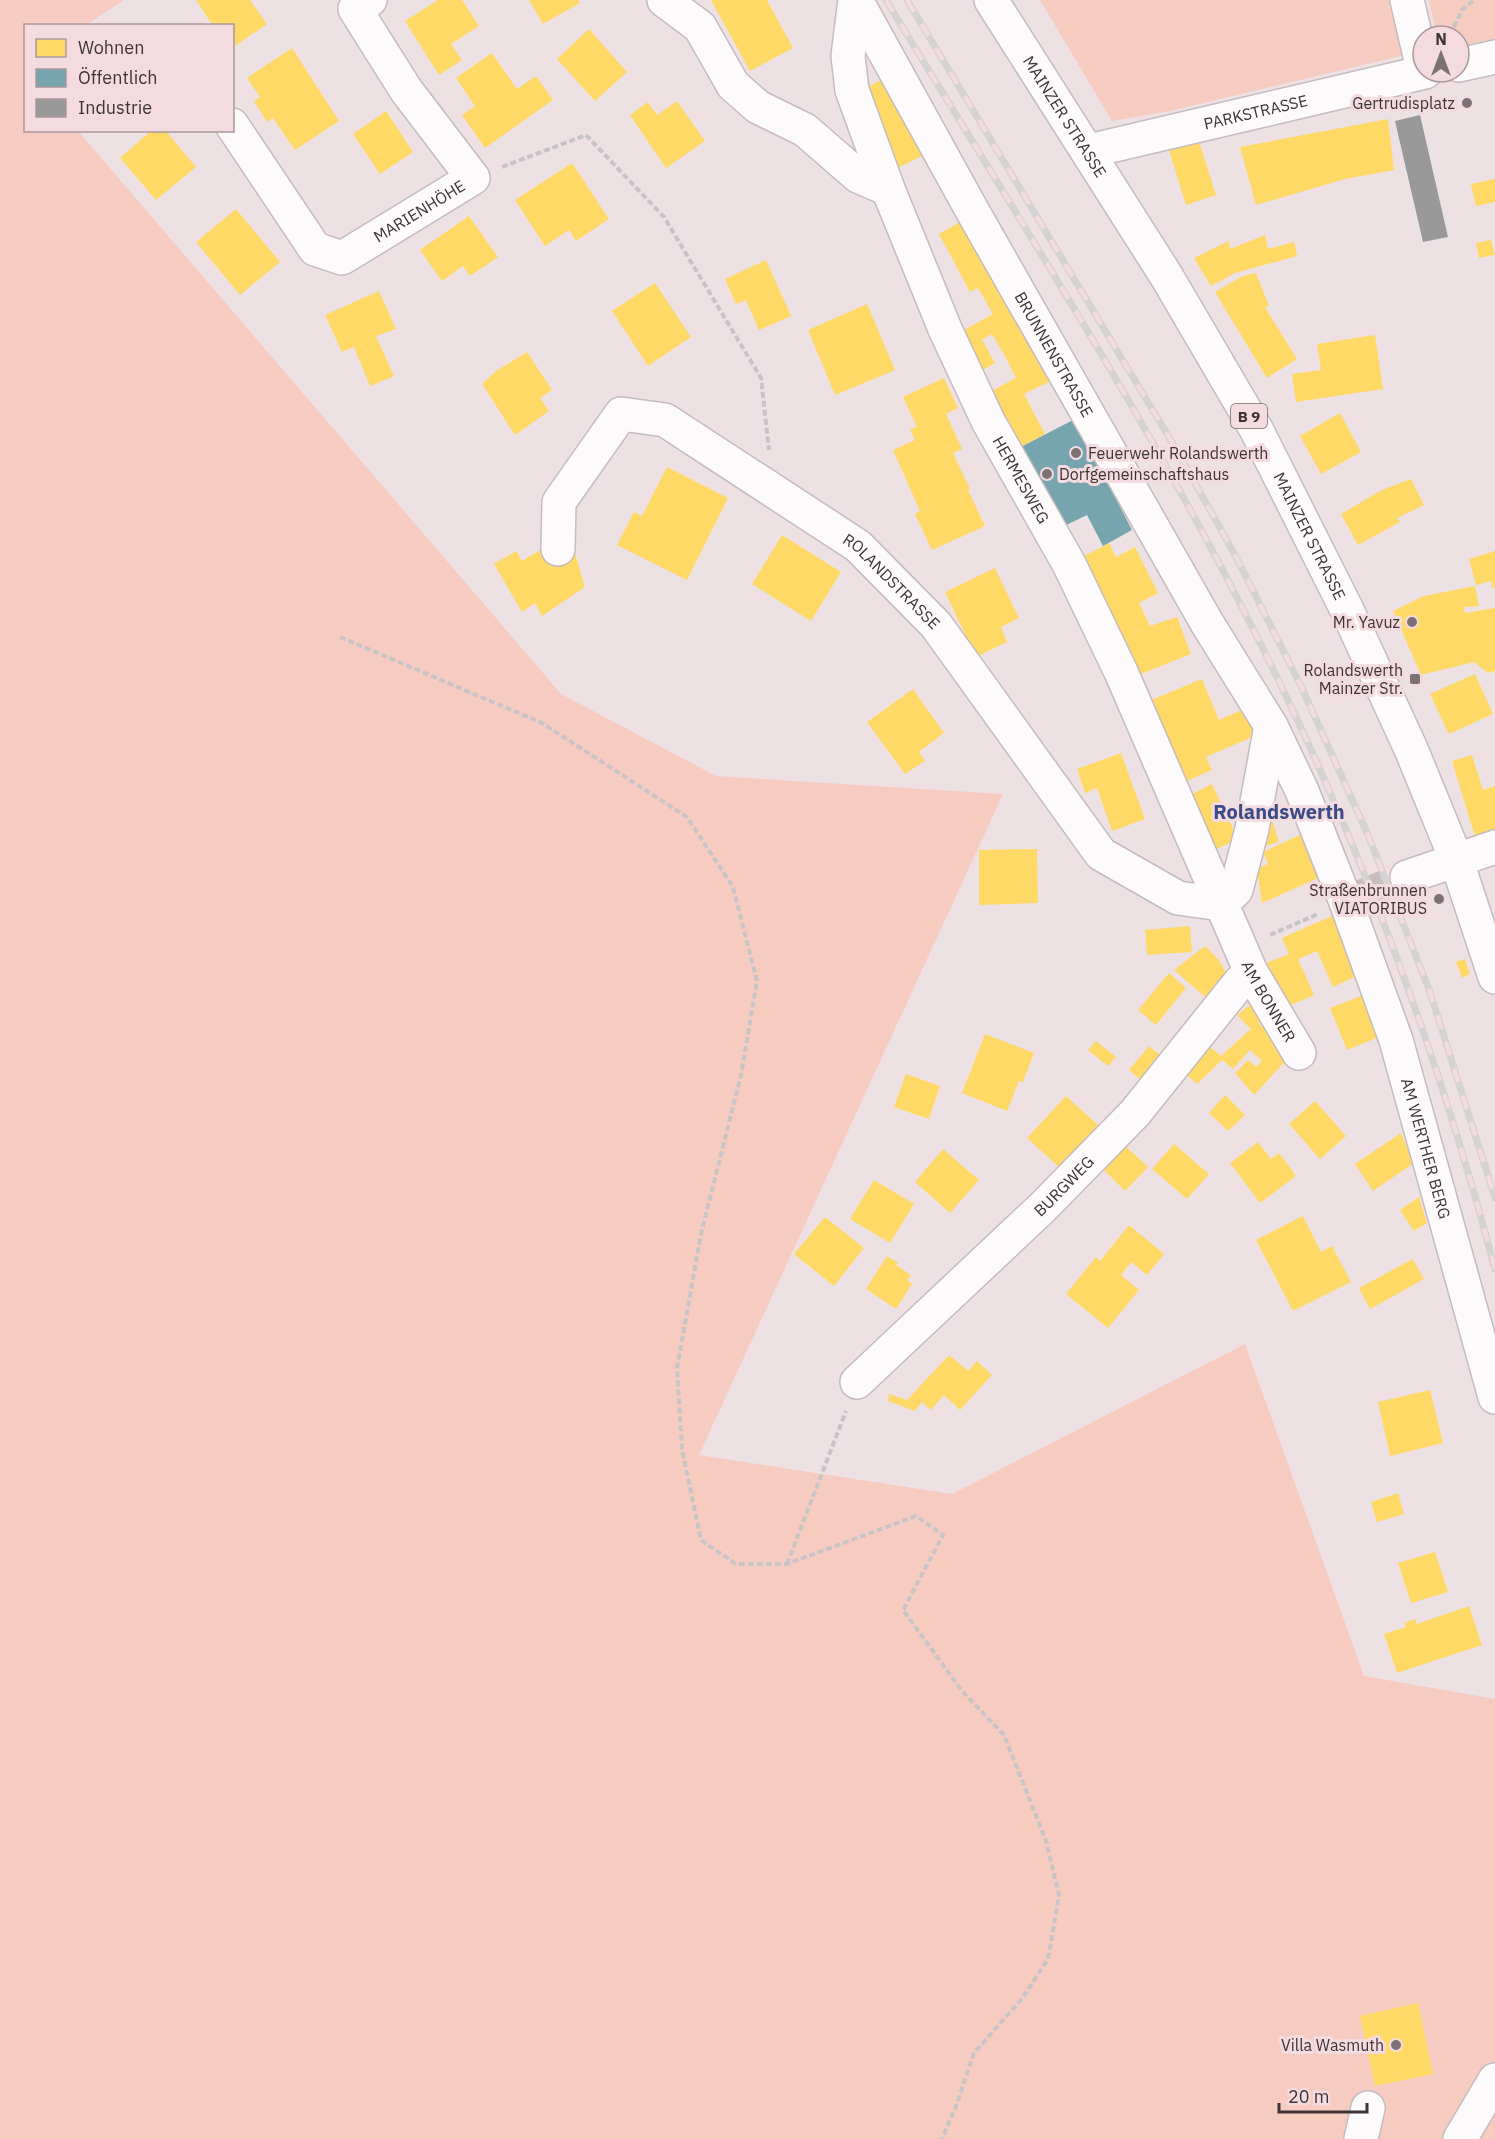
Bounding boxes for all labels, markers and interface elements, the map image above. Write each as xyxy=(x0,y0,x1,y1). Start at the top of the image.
legend xyxy=(24,24,234,132)
north arrow xyxy=(1411,24,1471,84)
text: N xyxy=(1435,29,1447,49)
text: Wohnen xyxy=(78,36,144,59)
street label: MAINZER STRASSE xyxy=(1019,52,1111,181)
text: Öffentlich xyxy=(78,66,157,89)
street label: PARKSTRASSE xyxy=(1202,90,1309,134)
place label: Gertrudisplatz xyxy=(1352,93,1455,113)
text: Industrie xyxy=(78,96,152,119)
marker: Gertrudisplatz xyxy=(1460,96,1474,110)
street label: MARIENHÖHE xyxy=(370,175,469,247)
street label: BRUNNENSTRASSE xyxy=(1010,288,1098,421)
road number: B 9 xyxy=(1231,404,1267,428)
street label: HERMESWEG xyxy=(988,432,1054,527)
place label: Feuerwehr Rolandswerth xyxy=(1088,443,1268,463)
marker: Feuerwehr Rolandswerth xyxy=(1069,446,1083,460)
place label: Dorfgemeinschaftshaus xyxy=(1059,464,1229,484)
marker: Dorfgemeinschaftshaus xyxy=(1040,467,1054,481)
street label: MAINZER STRASSE xyxy=(1269,469,1350,603)
street label: ROLANDSTRASSE xyxy=(839,529,944,633)
place label: Mr. Yavuz xyxy=(1333,612,1400,632)
marker: Mr. Yavuz xyxy=(1405,615,1419,629)
place label: Rolandswerth Mainzer Str. xyxy=(1303,660,1403,698)
marker: Rolandswerth Mainzer Str. xyxy=(1408,672,1422,686)
district label: Rolandswerth xyxy=(1213,798,1345,825)
place label: Straßenbrunnen VIATORIBUS xyxy=(1309,880,1427,918)
marker: Straßenbrunnen VIATORIBUS xyxy=(1432,892,1446,906)
street label: AM BONNER xyxy=(1237,958,1300,1046)
street label: AM WERTHER BERG xyxy=(1397,1076,1455,1221)
street label: BURGWEG xyxy=(1030,1151,1098,1220)
place label: Villa Wasmuth xyxy=(1281,2035,1384,2055)
marker: Villa Wasmuth xyxy=(1389,2038,1403,2052)
scale bar xyxy=(1279,2076,1368,2114)
text: 20 m xyxy=(1288,2085,1330,2108)

